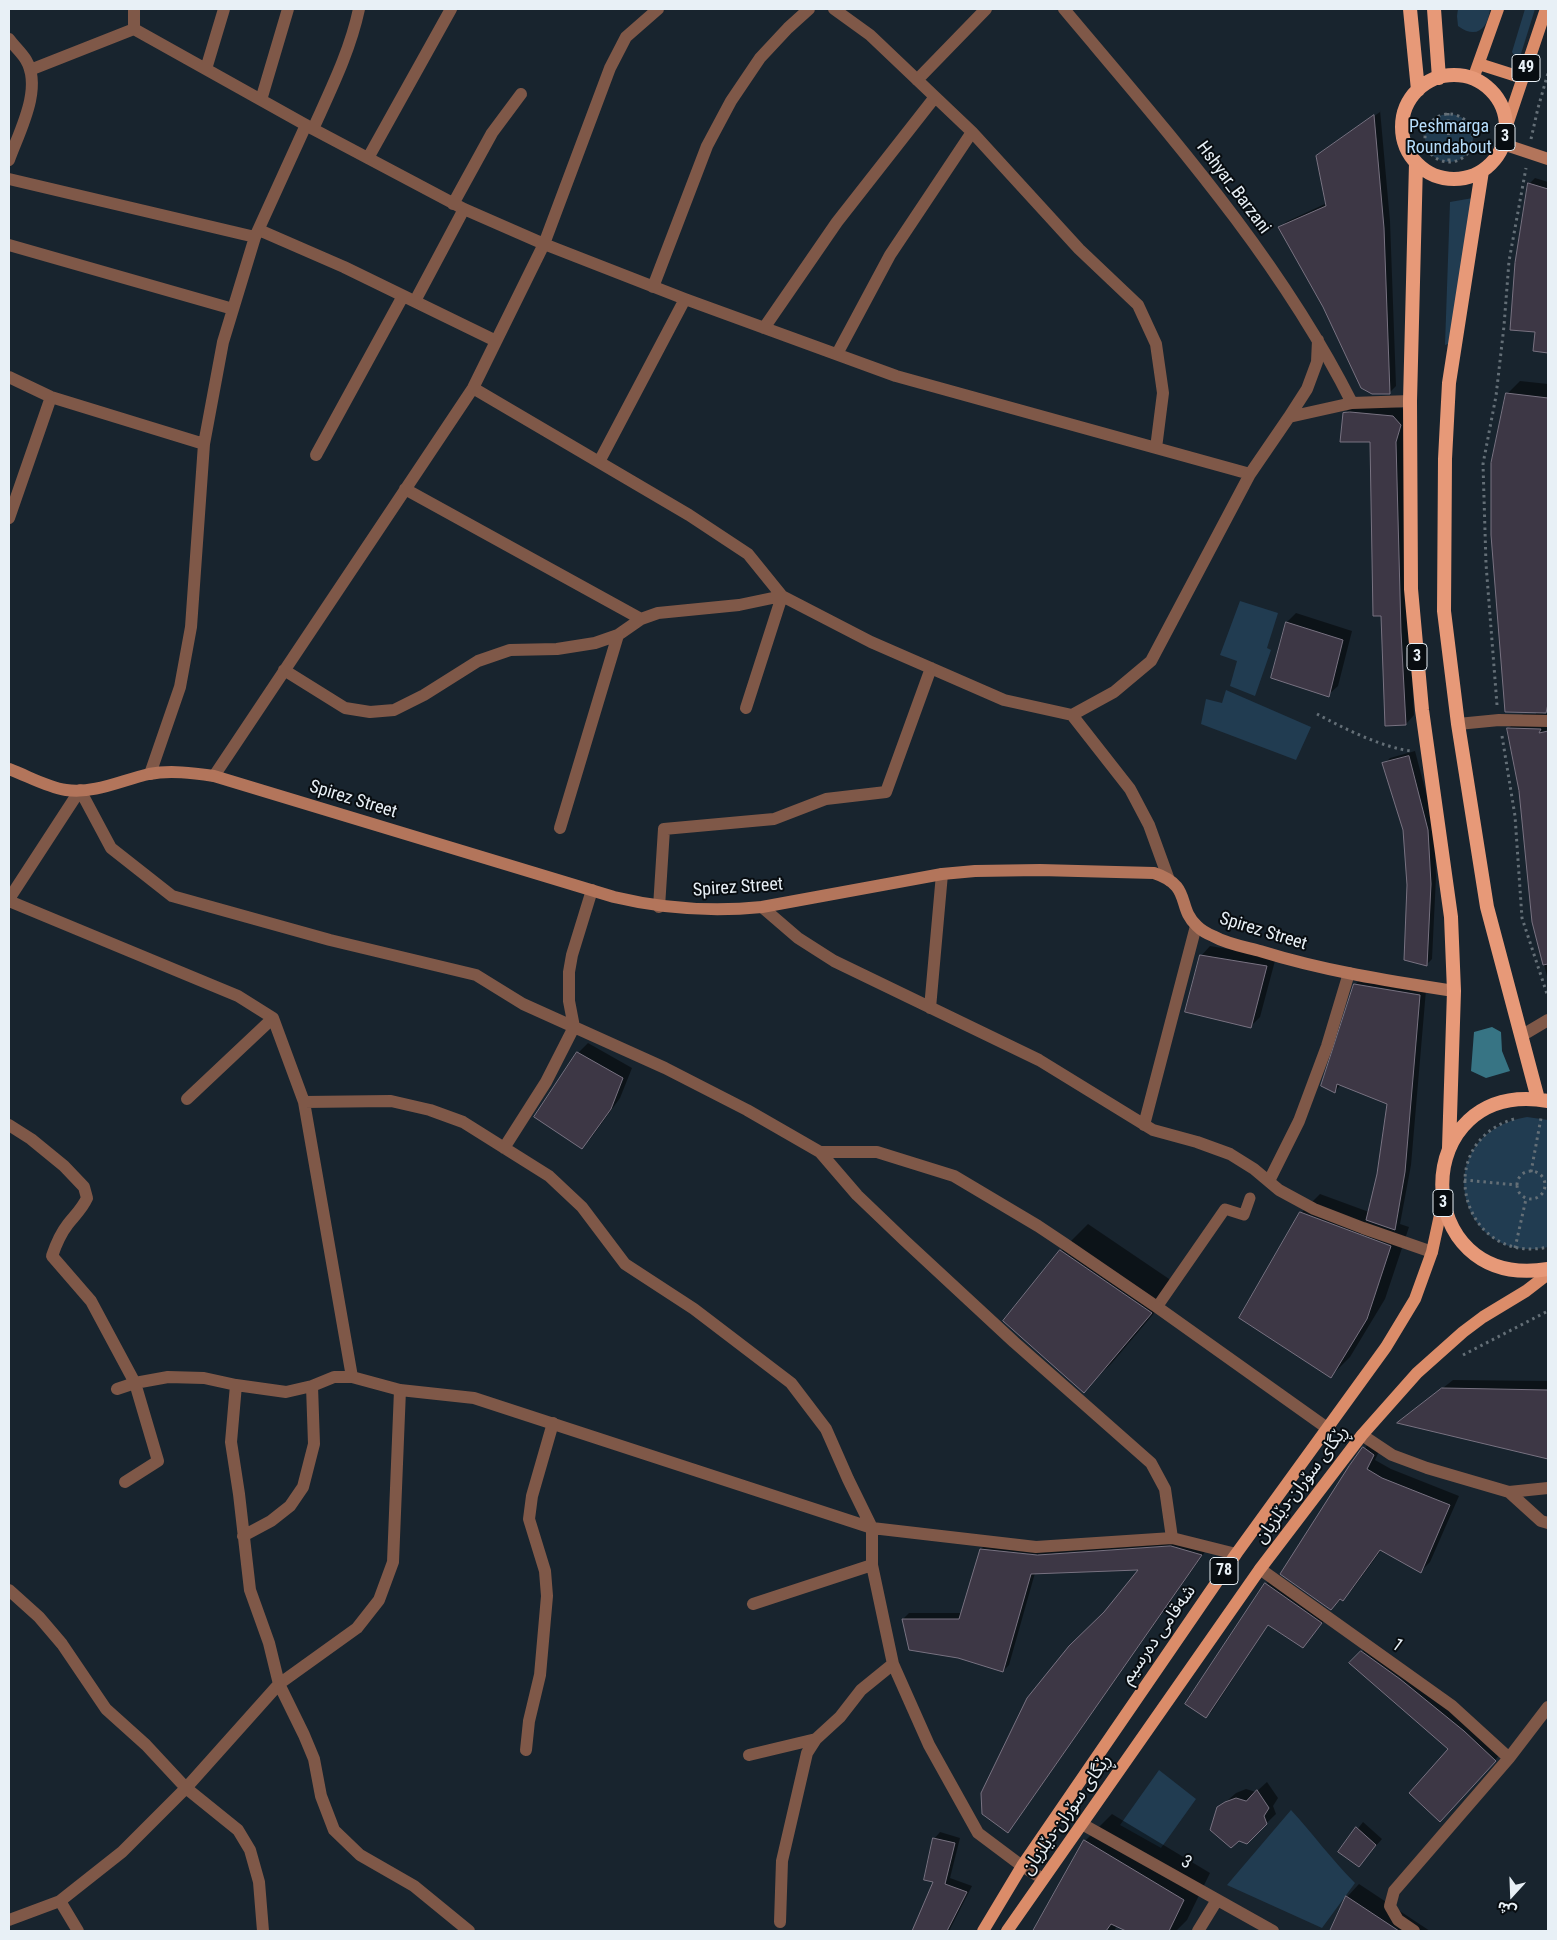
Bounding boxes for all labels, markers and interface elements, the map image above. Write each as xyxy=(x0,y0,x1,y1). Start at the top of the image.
road number: 49 xyxy=(1512,54,1540,82)
park label: Peshmarga Roundabout xyxy=(1406,116,1492,158)
road number: 3 xyxy=(1495,124,1515,150)
street label: Hshyar_Barzani xyxy=(1191,138,1275,238)
road number: 3 xyxy=(1407,644,1427,670)
street label: Spirez Street xyxy=(307,776,399,824)
street label: Spirez Street xyxy=(692,874,784,902)
street label: Spirez Street xyxy=(1217,908,1309,956)
road number: 3 xyxy=(1433,1190,1453,1216)
street label: ڕێگای سۆران-دێلزیان xyxy=(1251,1422,1353,1548)
road number: 78 xyxy=(1210,1558,1238,1584)
street label: شەقامی دەرسیم xyxy=(1117,1581,1201,1689)
street label: 1 xyxy=(1387,1635,1407,1657)
street label: ڕێگای سۆران-دێلزیان xyxy=(1017,1750,1117,1880)
street label: 3 xyxy=(1177,1851,1195,1875)
north arrow xyxy=(1487,1870,1537,1920)
text: ش xyxy=(1495,1898,1519,1920)

